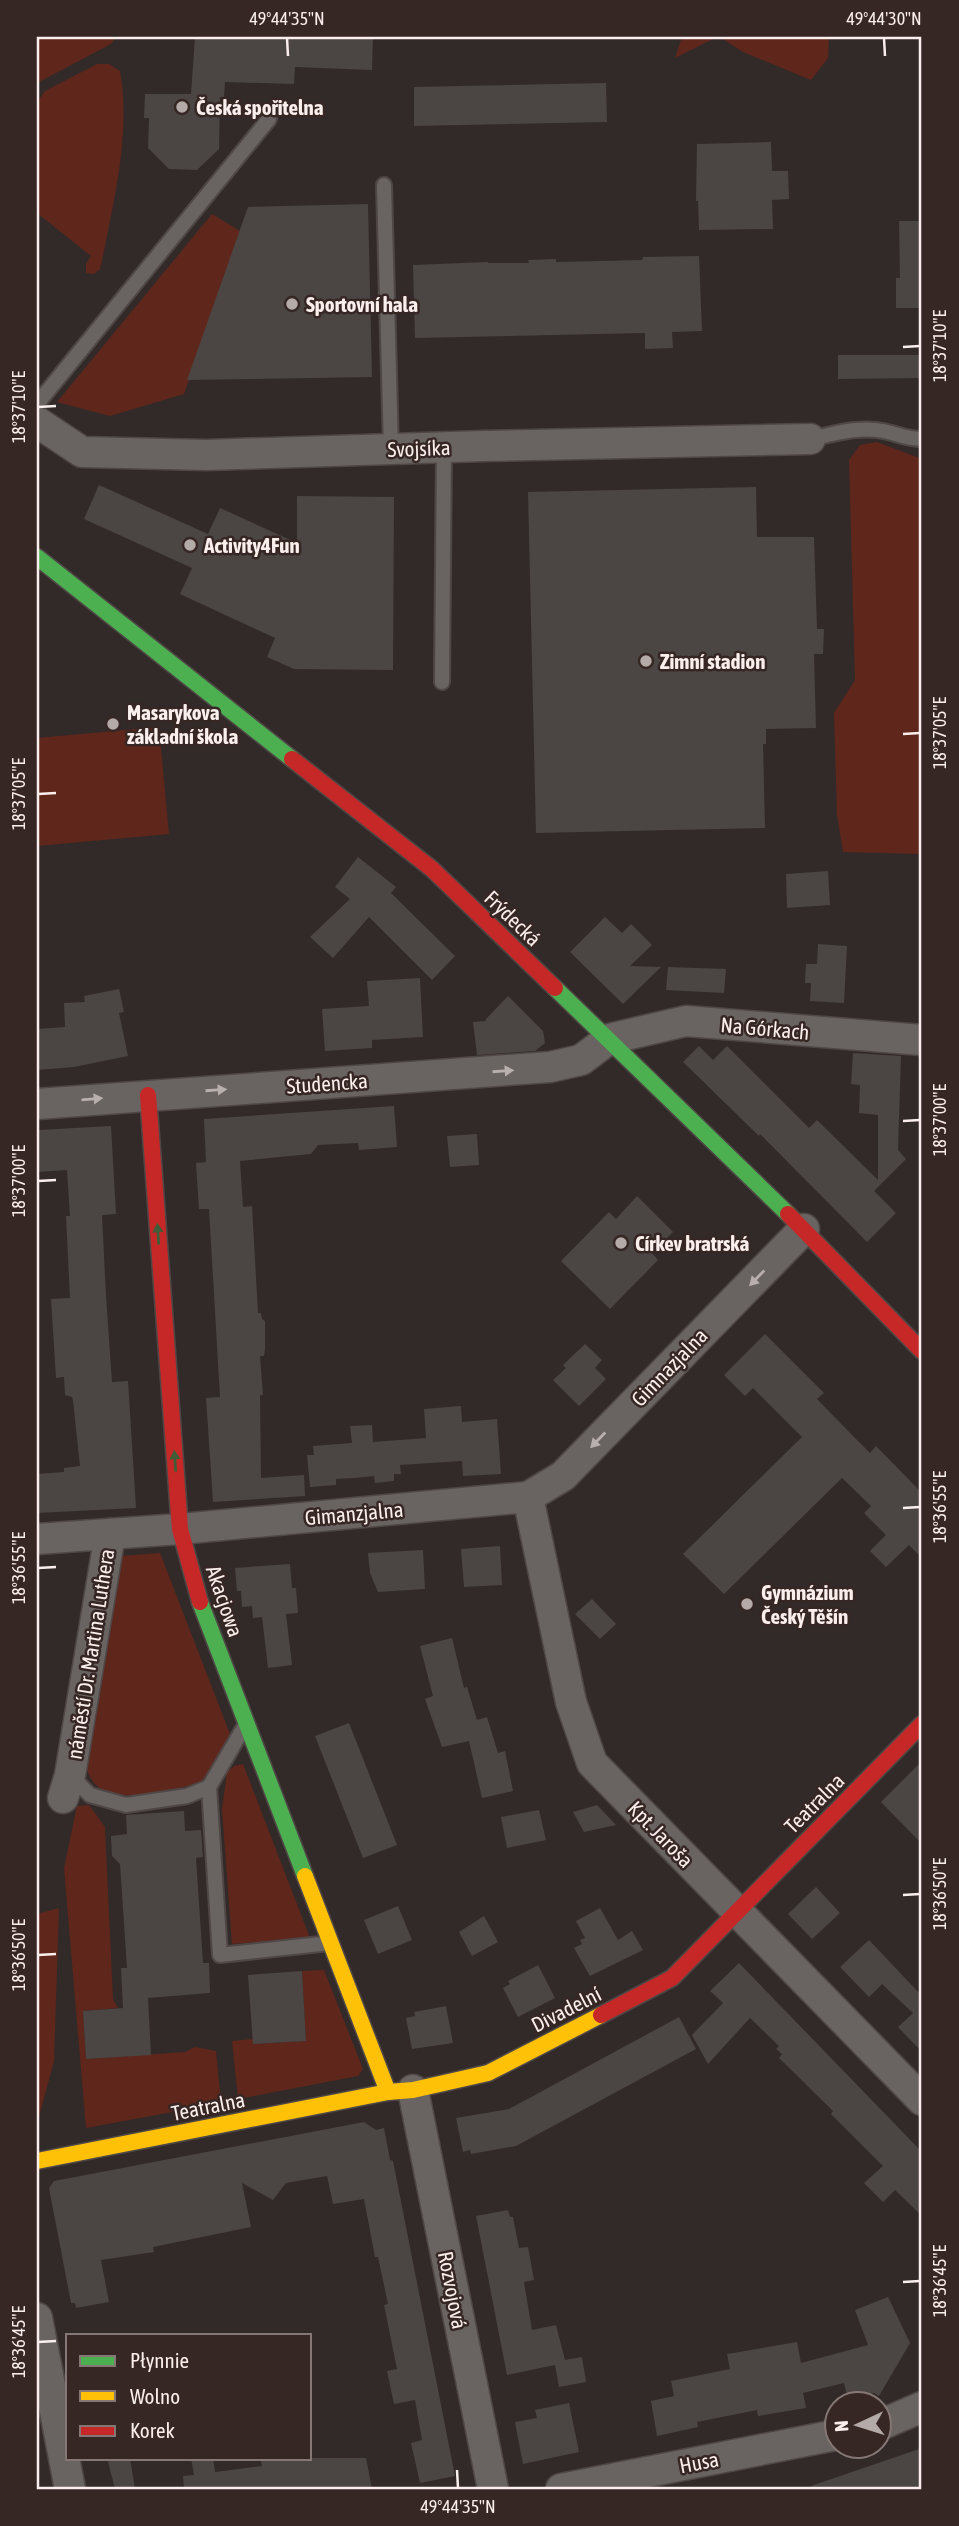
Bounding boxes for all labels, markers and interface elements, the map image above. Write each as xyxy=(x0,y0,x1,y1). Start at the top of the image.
text: 49°44'35"N xyxy=(249,8,325,29)
text: 49°44'30"N xyxy=(846,8,922,29)
place label: Česká spořitelna xyxy=(196,95,324,119)
marker: Česká spořitelna xyxy=(174,99,190,115)
place label: Sportovní hala xyxy=(306,292,418,316)
marker: Sportovní hala xyxy=(284,296,300,312)
text: 18°37'10"E xyxy=(929,310,950,382)
text: 18°37'10"E xyxy=(8,371,29,443)
street label: Svojsíka xyxy=(387,435,451,461)
place label: Activity4Fun xyxy=(203,533,300,557)
marker: Activity4Fun xyxy=(182,537,198,553)
place label: Zimní stadion xyxy=(660,649,765,673)
marker: Zimní stadion xyxy=(638,653,654,669)
text: 18°37'05"E xyxy=(929,697,950,769)
place label: Masarykova základní škola xyxy=(127,700,238,748)
marker: Masarykova základní škola xyxy=(105,716,121,732)
text: 18°37'05"E xyxy=(8,758,29,830)
street label: Frýdecká xyxy=(480,885,546,951)
street label: Na Górkach xyxy=(720,1012,810,1044)
one-way arrow xyxy=(492,1065,514,1076)
street label: Studencka xyxy=(286,1068,368,1098)
text: 18°37'00"E xyxy=(929,1084,950,1156)
one-way arrow xyxy=(205,1085,227,1096)
one-way arrow xyxy=(82,1093,104,1104)
text: 18°37'00"E xyxy=(8,1145,29,1217)
one-way arrow xyxy=(152,1223,163,1245)
place label: Církev bratrská xyxy=(635,1231,750,1255)
marker: Církev bratrská xyxy=(613,1235,629,1251)
one-way arrow xyxy=(748,1269,765,1286)
street label: Gimnazjalna xyxy=(626,1323,712,1411)
one-way arrow xyxy=(589,1432,606,1449)
one-way arrow xyxy=(169,1450,180,1472)
text: 18°36'55"E xyxy=(929,1471,950,1543)
street label: Gimanzjalna xyxy=(304,1497,404,1529)
text: 18°36'55"E xyxy=(8,1532,29,1604)
street label: náměstí Dr. Martina Luthera xyxy=(62,1547,118,1761)
street label: Akacjowa xyxy=(202,1562,248,1640)
place label: Gymnázium Český Těšín xyxy=(761,1580,854,1628)
marker: Gymnázium Český Těšín xyxy=(739,1596,755,1612)
street label: Teatralna xyxy=(779,1768,849,1838)
street label: Kpt. Jaroša xyxy=(624,1796,698,1872)
text: 18°36'50"E xyxy=(929,1858,950,1930)
text: 18°36'50"E xyxy=(8,1919,29,1991)
street label: Divadelní xyxy=(527,1981,605,2037)
street label: Teatralna xyxy=(169,2087,247,2125)
text: 18°36'45"E xyxy=(929,2245,950,2317)
street label: Rozvojová xyxy=(434,2249,472,2331)
text: 18°36'45"E xyxy=(8,2306,29,2378)
legend xyxy=(66,2334,312,2460)
text: Płynnie xyxy=(130,2348,189,2372)
text: Wolno xyxy=(130,2384,180,2408)
north arrow xyxy=(822,2390,892,2460)
text: Korek xyxy=(130,2418,175,2442)
text: N xyxy=(830,2420,852,2433)
street label: Husa xyxy=(677,2446,721,2478)
text: 49°44'35"N xyxy=(420,2496,496,2517)

